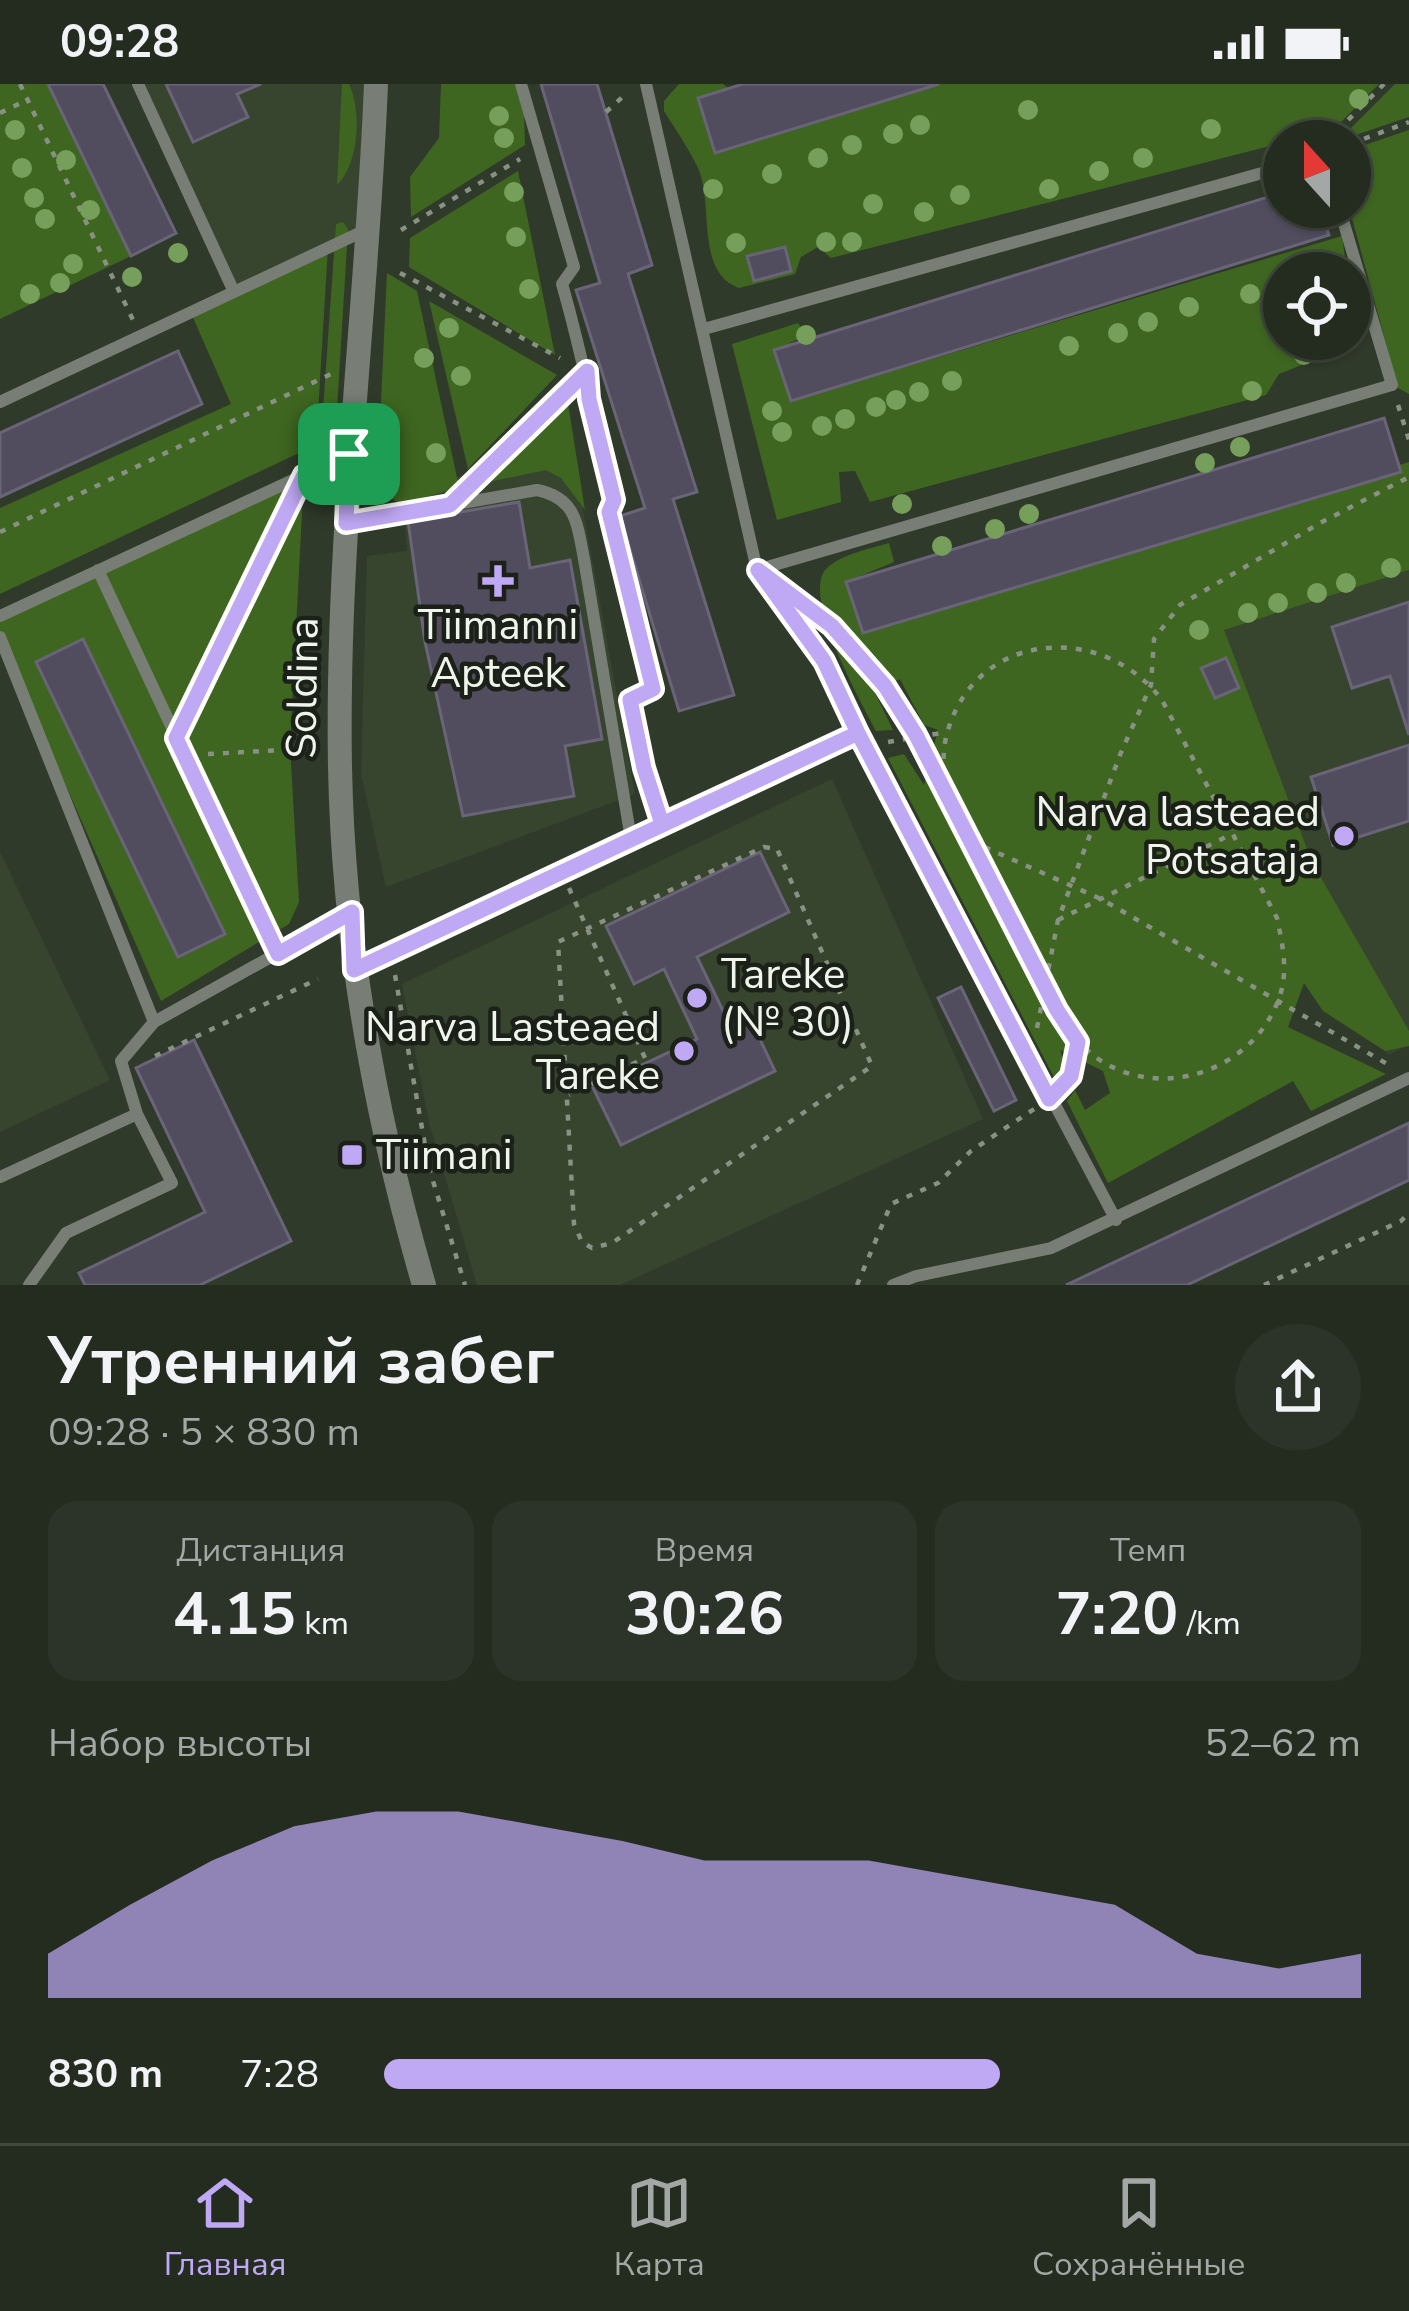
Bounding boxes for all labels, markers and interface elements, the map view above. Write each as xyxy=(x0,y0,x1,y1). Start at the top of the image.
text: 09:28 xyxy=(60,12,179,73)
north arrow xyxy=(1263,120,1371,228)
map controls xyxy=(1263,120,1371,360)
button: locate xyxy=(1263,252,1371,360)
pin xyxy=(298,403,400,505)
icon: arrive xyxy=(316,421,382,487)
marker: Tiimanni Apteek xyxy=(485,568,511,594)
place label: Tiimanni Apteek xyxy=(418,597,578,702)
street label: Soldina xyxy=(273,617,333,759)
place label: Narva lasteaed Potsataja xyxy=(1035,784,1320,889)
marker: Narva lasteaed Potsataja xyxy=(1331,823,1357,849)
place label: Tareke (№ 30) xyxy=(721,946,854,1051)
marker: Tareke (№ 30) xyxy=(684,985,710,1011)
place label: Narva Lasteaed Tareke xyxy=(365,999,660,1104)
marker: Narva Lasteaed Tareke xyxy=(671,1038,697,1064)
place label: Tiimani xyxy=(376,1127,513,1184)
marker: Tiimani xyxy=(339,1142,365,1168)
text: Утренний забег xyxy=(48,1316,555,1406)
button: share xyxy=(1235,1324,1361,1450)
text: 09:28 · 5 × 830 m xyxy=(48,1406,360,1459)
text: Дистанция xyxy=(176,1528,345,1573)
text: Время xyxy=(655,1528,754,1573)
text: Темп xyxy=(1110,1528,1186,1573)
text: 4.15 xyxy=(173,1573,296,1655)
text: 30:26 xyxy=(625,1573,784,1655)
text: 7:20 xyxy=(1055,1573,1178,1655)
text: km xyxy=(296,1601,349,1646)
text: /km xyxy=(1178,1601,1241,1646)
text: Набор высоты xyxy=(48,1717,312,1770)
text: 52–62 m xyxy=(1204,1717,1361,1770)
text: 830 m xyxy=(48,2048,163,2101)
text: 7:28 xyxy=(240,2048,319,2101)
tab: Главная xyxy=(164,2170,287,2287)
tab: Карта xyxy=(614,2170,705,2287)
tab: Сохранённые xyxy=(1032,2170,1245,2287)

